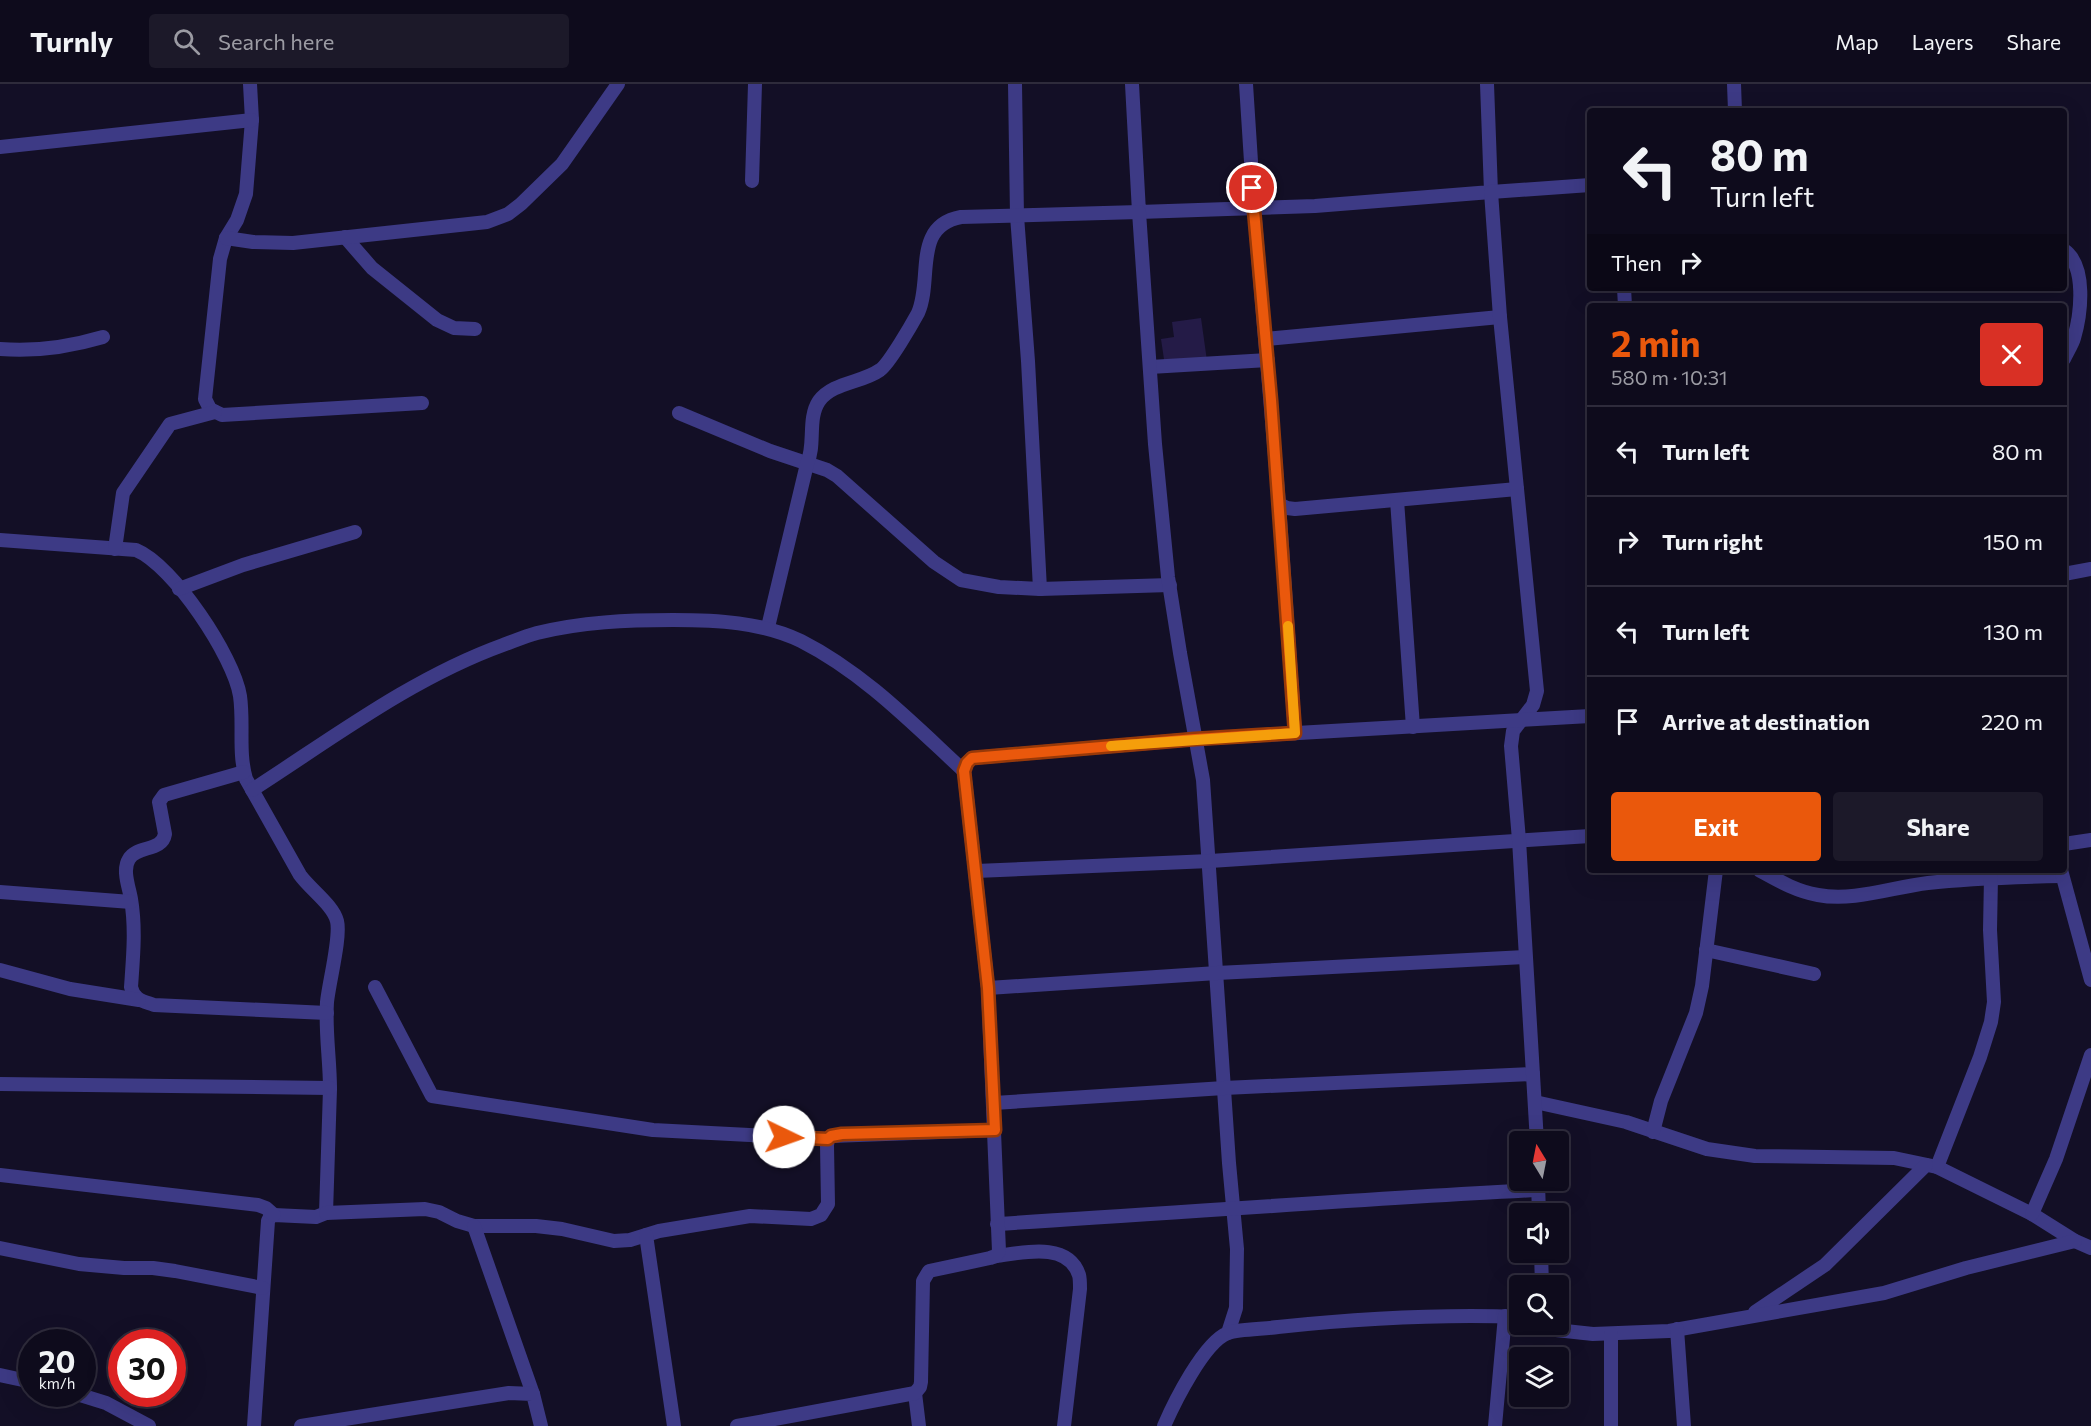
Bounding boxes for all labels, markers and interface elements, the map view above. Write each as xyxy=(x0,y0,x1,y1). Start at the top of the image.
search box xyxy=(149,14,569,68)
text: Turnly xyxy=(30,24,113,58)
icon: search xyxy=(170,25,203,58)
text: Search here xyxy=(218,28,334,55)
text: Map xyxy=(1835,29,1879,54)
text: Layers xyxy=(1912,29,1974,54)
text: Share xyxy=(2007,29,2061,54)
text: 80 m xyxy=(1710,128,1809,180)
icon: left xyxy=(1611,132,1689,210)
pin xyxy=(1226,162,1277,213)
icon: arrive xyxy=(1235,171,1268,204)
text: Turn left xyxy=(1710,180,1814,213)
icon: right xyxy=(1674,246,1707,279)
text: Then xyxy=(1611,249,1662,276)
text: 2 min xyxy=(1611,320,1701,364)
button: close xyxy=(1980,323,2043,386)
text: 580 m · 10:31 xyxy=(1611,365,1728,389)
icon: left xyxy=(1611,435,1644,468)
text: Turn left xyxy=(1662,438,1749,465)
text: 80 m xyxy=(1992,438,2043,465)
icon: right xyxy=(1611,525,1644,558)
text: Turn right xyxy=(1662,528,1763,555)
text: 150 m xyxy=(1983,528,2043,555)
icon: left xyxy=(1611,615,1644,648)
text: Turn left xyxy=(1662,618,1749,645)
text: 130 m xyxy=(1983,618,2043,645)
icon: arrive xyxy=(1611,705,1644,738)
text: Arrive at destination xyxy=(1662,708,1870,735)
text: 220 m xyxy=(1981,708,2043,735)
button: Exit xyxy=(1611,792,1821,861)
button: Share xyxy=(1833,792,2043,861)
position arrow xyxy=(752,1105,816,1169)
north arrow xyxy=(1509,1131,1569,1191)
map controls xyxy=(1509,1131,1569,1407)
button: sound xyxy=(1509,1203,1569,1263)
button: search xyxy=(1509,1275,1569,1335)
speed limit sign: 30 xyxy=(108,1329,186,1407)
text: 20 xyxy=(39,1342,75,1379)
button: layers xyxy=(1509,1347,1569,1407)
text: km/h xyxy=(39,1374,75,1392)

